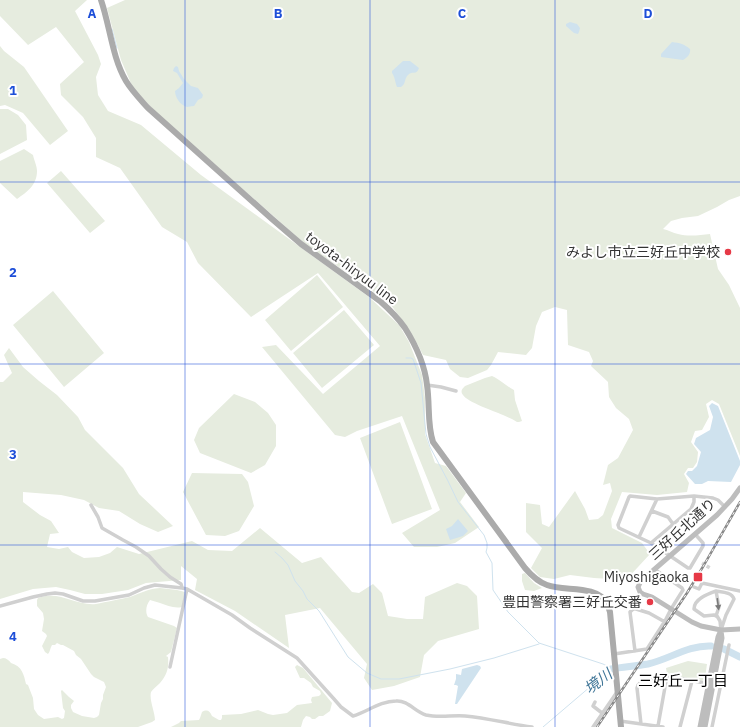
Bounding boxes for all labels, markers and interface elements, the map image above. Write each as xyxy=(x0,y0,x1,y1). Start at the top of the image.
text: A xyxy=(88,5,97,22)
text: B xyxy=(274,5,283,22)
text: C xyxy=(458,5,467,22)
text: D xyxy=(643,5,653,22)
text: 1 xyxy=(9,82,17,99)
street label: toyota-hiryuu line xyxy=(302,227,402,309)
place label: みよし市立三好丘中学校 xyxy=(566,243,720,261)
marker: みよし市立三好丘中学校 xyxy=(723,247,733,257)
text: 2 xyxy=(9,264,17,281)
text: 3 xyxy=(9,446,17,463)
street label: 三好丘北通り xyxy=(645,494,719,564)
place label: Miyoshigaoka xyxy=(604,568,690,586)
marker: Miyoshigaoka xyxy=(692,571,704,583)
place label: 豊田警察署三好丘交番 xyxy=(502,593,642,611)
marker: 豊田警察署三好丘交番 xyxy=(645,597,655,607)
one-way arrow xyxy=(715,598,721,610)
text: 4 xyxy=(9,628,17,645)
water label: 境川 xyxy=(580,663,617,698)
district label: 三好丘一丁目 xyxy=(638,671,728,690)

